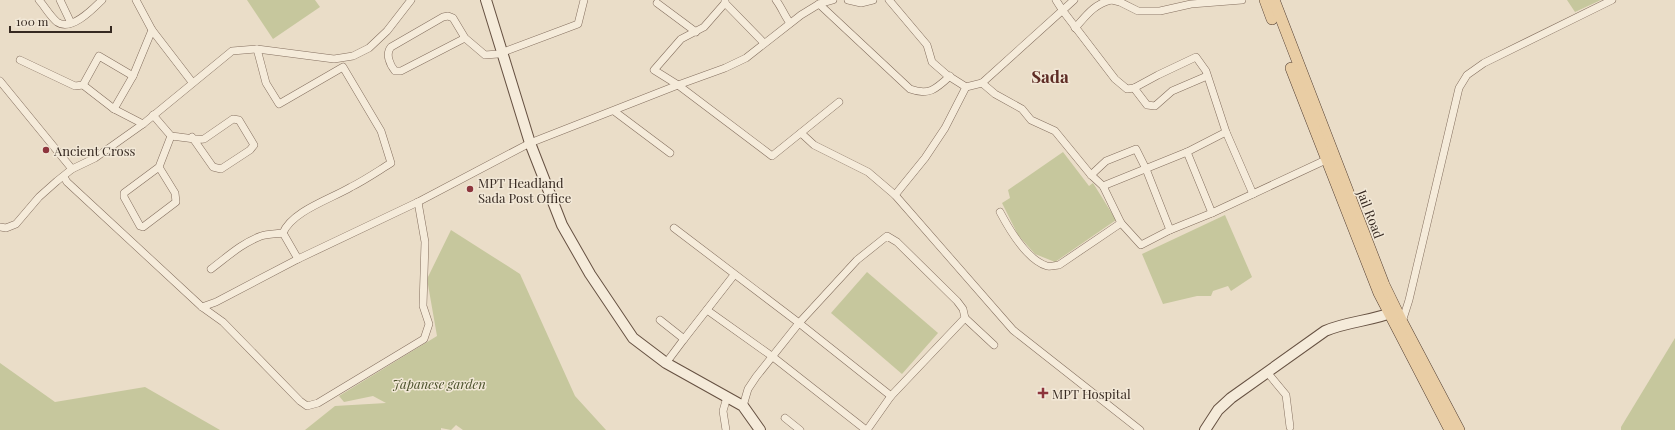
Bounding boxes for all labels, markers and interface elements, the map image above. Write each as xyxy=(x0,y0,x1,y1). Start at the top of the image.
scale bar xyxy=(10,8,111,34)
text: 100 m xyxy=(16,13,49,29)
district label: Sada xyxy=(1031,65,1069,87)
place label: Ancient Cross xyxy=(53,142,135,159)
marker: Ancient Cross xyxy=(41,145,51,155)
place label: MPT Headland Sada Post Office xyxy=(478,174,572,206)
marker: MPT Headland Sada Post Office xyxy=(465,184,475,194)
street label: Jail Road xyxy=(1354,186,1388,241)
park label: Japanese garden xyxy=(392,375,486,392)
place label: MPT Hospital xyxy=(1052,385,1131,402)
marker: MPT Hospital xyxy=(1037,387,1049,399)

